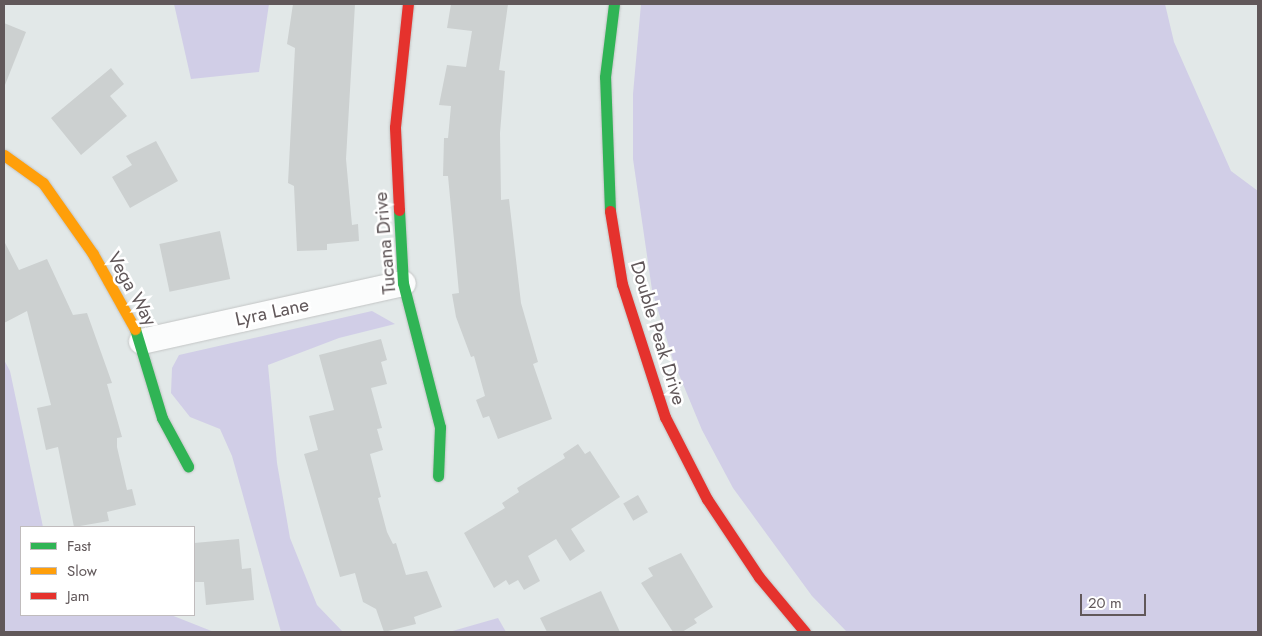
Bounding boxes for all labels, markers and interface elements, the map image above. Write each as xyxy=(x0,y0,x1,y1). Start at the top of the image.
street label: Tucana Drive xyxy=(369,191,401,295)
street label: Vega Way xyxy=(102,248,162,330)
street label: Double Peak Drive xyxy=(625,258,691,408)
street label: Lyra Lane xyxy=(233,293,311,331)
legend xyxy=(20,526,195,616)
text: Fast xyxy=(67,535,91,557)
text: Slow xyxy=(67,560,97,582)
scale bar xyxy=(1082,584,1148,616)
text: Jam xyxy=(67,585,90,607)
text: 20 m xyxy=(1088,592,1122,614)

